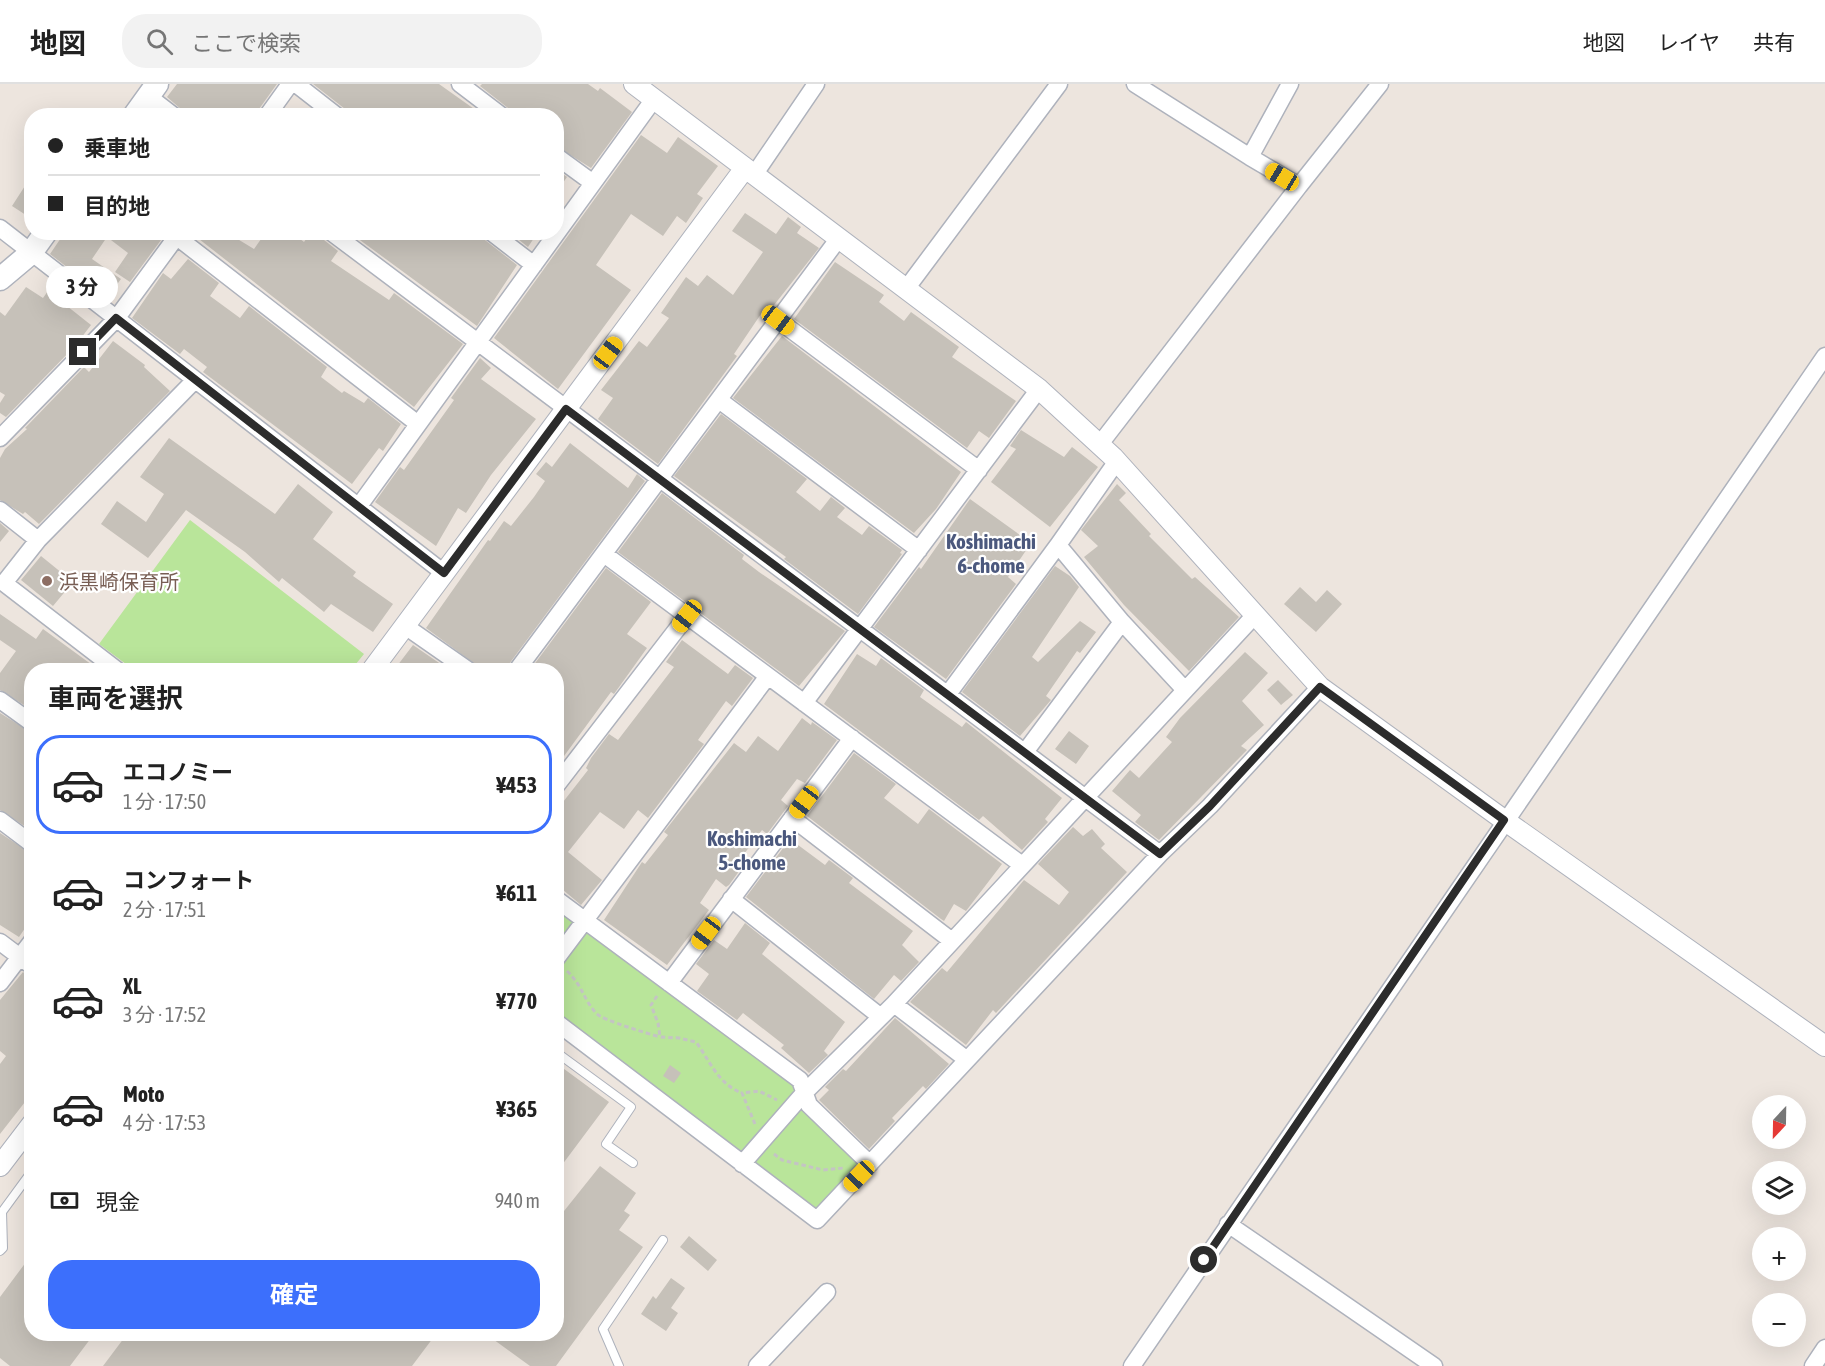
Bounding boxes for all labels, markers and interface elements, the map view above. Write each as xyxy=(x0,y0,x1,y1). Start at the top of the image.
search box xyxy=(122,14,542,68)
icon: search xyxy=(143,25,176,58)
text: 地図 xyxy=(30,27,86,59)
text: ここで検索 xyxy=(191,30,301,56)
text: 地図 xyxy=(1583,30,1625,54)
text: レイヤ xyxy=(1658,30,1720,54)
text: 共有 xyxy=(1753,30,1795,54)
text: 乗車地 xyxy=(84,135,150,161)
car xyxy=(1262,160,1302,194)
text: 目的地 xyxy=(84,193,150,219)
callout: 3 分 xyxy=(47,265,119,307)
text: 3 分 xyxy=(66,275,98,298)
car xyxy=(758,302,798,338)
car xyxy=(590,333,626,373)
route end xyxy=(69,338,96,365)
district label: Koshimachi 6-chome xyxy=(946,529,1036,577)
place label: 浜黒崎保育所 xyxy=(59,570,179,593)
marker: 浜黒崎保育所 xyxy=(40,574,54,588)
car xyxy=(669,596,705,636)
text: 車両を選択 xyxy=(48,683,183,714)
icon: car xyxy=(51,758,105,812)
text: エコノミー xyxy=(123,759,233,785)
text: ¥453 xyxy=(496,772,537,798)
car xyxy=(786,782,822,822)
text: 1 分 · 17:50 xyxy=(123,790,206,813)
district label: Koshimachi 5-chome xyxy=(707,826,797,874)
icon: car xyxy=(51,866,105,920)
text: コンフォート xyxy=(123,867,254,893)
text: ¥611 xyxy=(496,880,537,906)
text: 2 分 · 17:51 xyxy=(123,898,206,921)
car xyxy=(688,913,724,953)
text: XL xyxy=(123,973,141,999)
icon: car xyxy=(51,974,105,1028)
text: ¥770 xyxy=(496,988,537,1014)
text: 3 分 · 17:52 xyxy=(123,1003,206,1026)
text: Moto xyxy=(123,1081,165,1107)
icon: car xyxy=(51,1082,105,1136)
north arrow xyxy=(1752,1095,1806,1149)
map controls xyxy=(1752,1095,1806,1347)
text: ¥365 xyxy=(496,1096,537,1122)
text: 4 分 · 17:53 xyxy=(123,1111,206,1134)
car xyxy=(840,1157,878,1195)
button: layers xyxy=(1752,1161,1806,1215)
icon: cash xyxy=(48,1184,81,1217)
text: 現金 xyxy=(96,1189,140,1215)
text: 940 m xyxy=(495,1189,540,1212)
button: + xyxy=(1752,1227,1806,1281)
route start xyxy=(1190,1246,1217,1273)
button: 確定 xyxy=(48,1260,540,1329)
button: − xyxy=(1752,1293,1806,1347)

